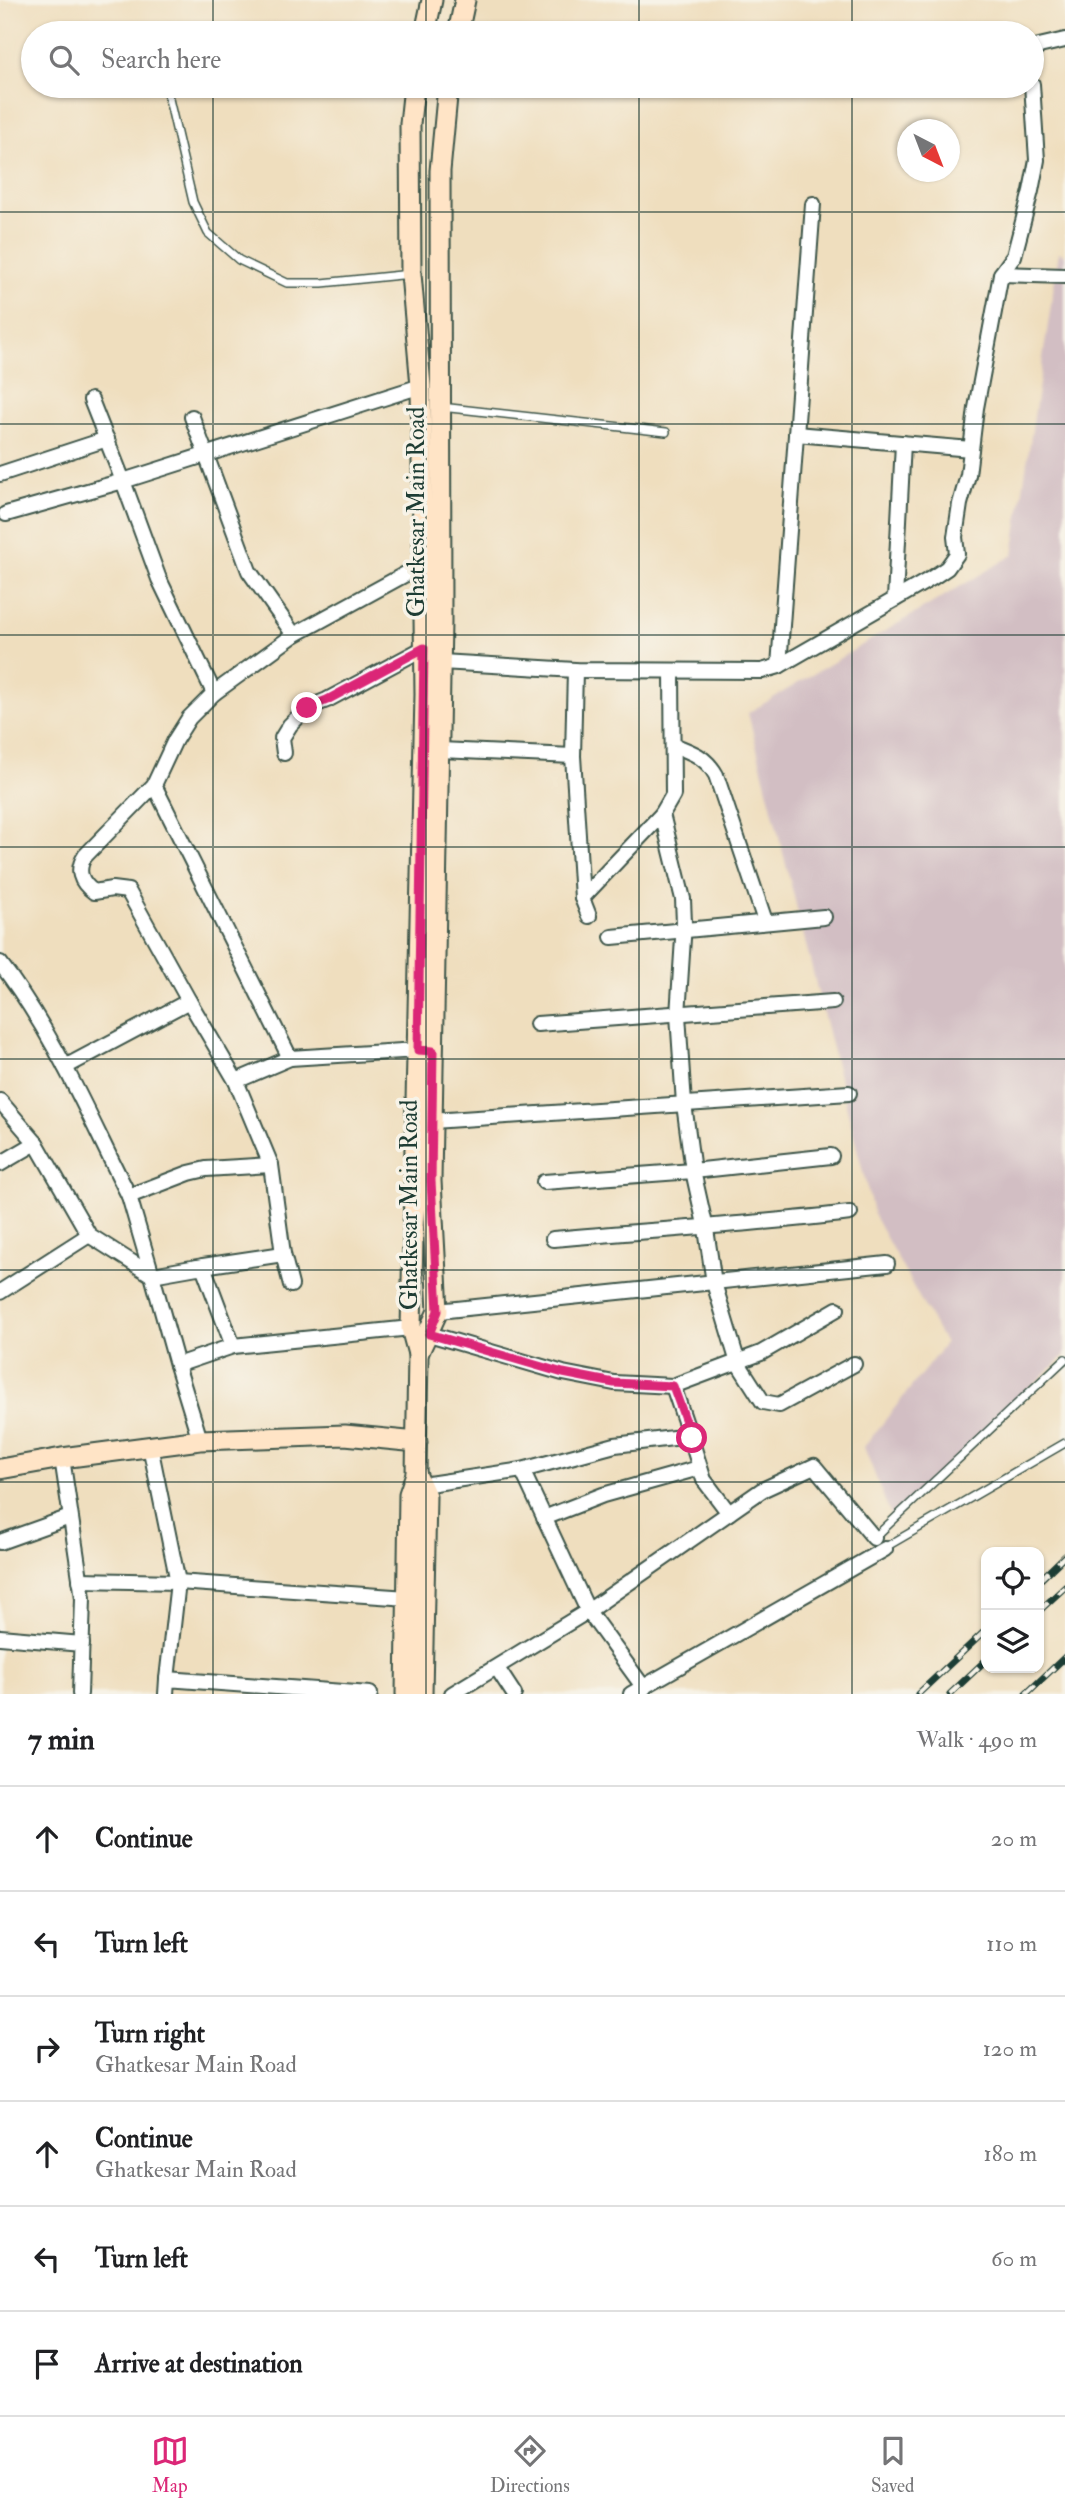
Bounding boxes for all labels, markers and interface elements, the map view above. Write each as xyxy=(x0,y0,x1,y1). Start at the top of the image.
search box xyxy=(21,21,1044,98)
icon: search xyxy=(45,41,83,79)
text: Search here xyxy=(101,44,221,76)
north arrow xyxy=(897,119,960,182)
street label: Ghatkesar Main Road xyxy=(401,407,432,617)
route end xyxy=(291,692,322,723)
street label: Ghatkesar Main Road xyxy=(394,1100,425,1310)
route start xyxy=(676,1422,707,1453)
map controls xyxy=(981,1547,1044,1673)
button: locate xyxy=(981,1547,1044,1610)
button: layers xyxy=(981,1610,1044,1673)
text: 7 min xyxy=(28,1721,95,1758)
text: Walk · 490 m xyxy=(916,1725,1037,1754)
icon: ahead xyxy=(28,1820,66,1858)
text: Continue xyxy=(95,1823,193,1855)
text: 20 m xyxy=(991,1824,1037,1853)
icon: left xyxy=(28,1925,66,1963)
text: Turn left xyxy=(95,1928,188,1960)
text: 110 m xyxy=(986,1929,1037,1958)
text: Turn right xyxy=(95,2018,205,2050)
icon: right xyxy=(28,2030,66,2068)
text: 120 m xyxy=(983,2034,1037,2063)
text: Ghatkesar Main Road xyxy=(95,2050,297,2079)
text: Continue xyxy=(95,2123,193,2155)
icon: ahead xyxy=(28,2135,66,2173)
text: 180 m xyxy=(984,2139,1037,2168)
text: Ghatkesar Main Road xyxy=(95,2155,297,2184)
icon: left xyxy=(28,2240,66,2278)
text: Turn left xyxy=(95,2243,188,2275)
text: 60 m xyxy=(991,2244,1037,2273)
icon: arrive xyxy=(28,2345,66,2383)
text: Arrive at destination xyxy=(95,2348,303,2380)
tab: Map xyxy=(151,2432,189,2498)
tab: Directions xyxy=(490,2432,570,2498)
tab: Saved xyxy=(871,2432,914,2498)

